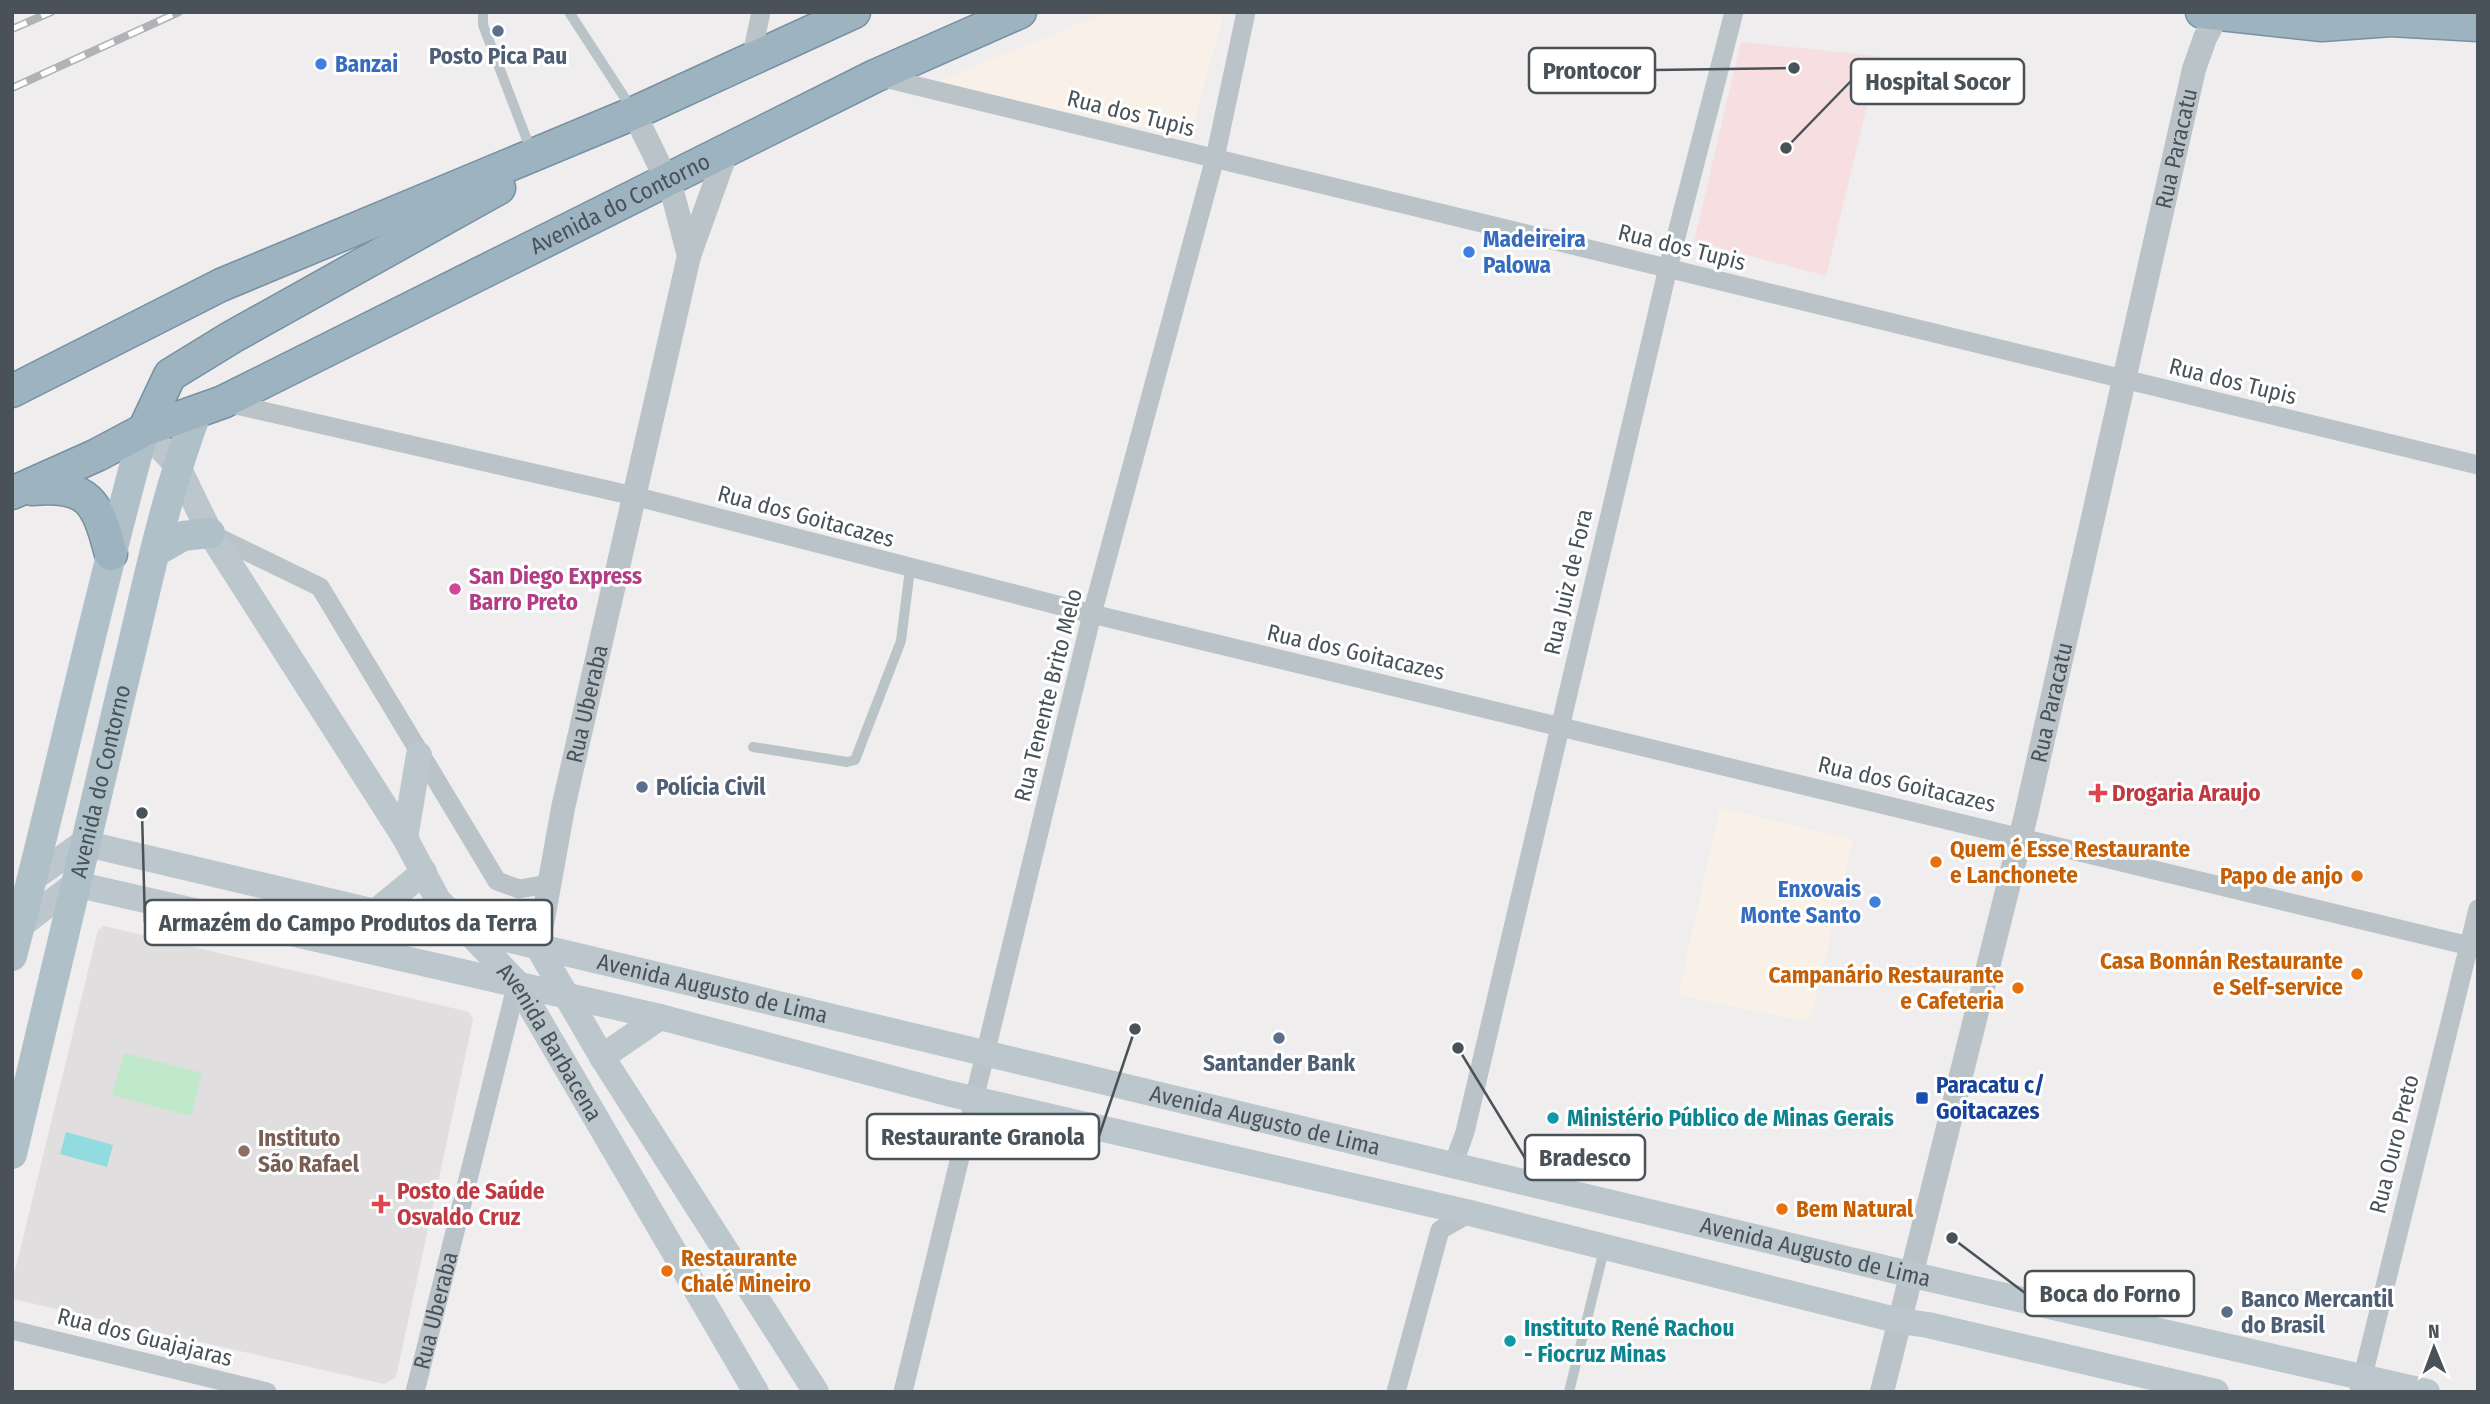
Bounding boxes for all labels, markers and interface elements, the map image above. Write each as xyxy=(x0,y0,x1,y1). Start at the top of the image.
marker: Posto Pica Pau xyxy=(490,23,506,39)
place label: Posto Pica Pau xyxy=(429,42,567,70)
callout: Prontocor xyxy=(1529,48,1655,93)
place label: Banzai xyxy=(335,50,398,78)
marker: Banzai xyxy=(313,56,329,72)
text: Prontocor xyxy=(1543,57,1641,85)
callout: Hospital Socor xyxy=(1851,59,2024,104)
text: Hospital Socor xyxy=(1865,68,2011,96)
street label: Rua dos Tupis xyxy=(1064,84,1198,142)
street label: Rua Paracatu xyxy=(2149,86,2203,211)
street label: Avenida do Contorno xyxy=(525,147,715,260)
street label: Rua dos Tupis xyxy=(1615,218,1749,276)
place label: Madeireira Palowa xyxy=(1483,225,1586,279)
marker: Madeireira Palowa xyxy=(1461,244,1477,260)
street label: Rua dos Tupis xyxy=(2166,352,2300,410)
street label: Rua dos Goitacazes xyxy=(715,479,897,553)
street label: Rua Juiz de Fora xyxy=(1538,506,1598,658)
place label: San Diego Express Barro Preto xyxy=(469,562,642,616)
marker: San Diego Express Barro Preto xyxy=(447,581,463,597)
street label: Rua Tenente Brito Melo xyxy=(1008,586,1088,804)
street label: Rua dos Goitacazes xyxy=(1264,618,1448,686)
street label: Rua Paracatu xyxy=(2024,640,2078,765)
street label: Rua Uberaba xyxy=(560,642,614,766)
street label: Avenida do Contorno xyxy=(64,682,137,881)
street label: Rua dos Goitacazes xyxy=(1815,750,1999,818)
place label: Polícia Civil xyxy=(656,773,766,801)
marker: Polícia Civil xyxy=(634,779,650,795)
place label: Drogaria Araujo xyxy=(2112,779,2261,807)
marker: Drogaria Araujo xyxy=(2090,785,2106,801)
place label: Quem é Esse Restaurante e Lanchonete xyxy=(1950,835,2191,889)
marker: Quem é Esse Restaurante e Lanchonete xyxy=(1928,854,1944,870)
place label: Papo de anjo xyxy=(2220,862,2343,890)
marker: Papo de anjo xyxy=(2349,868,2365,884)
place label: Enxovais Monte Santo xyxy=(1741,875,1861,929)
marker: Enxovais Monte Santo xyxy=(1867,894,1883,910)
callout: Armazém do Campo Produtos da Terra xyxy=(145,900,552,945)
text: Armazém do Campo Produtos da Terra xyxy=(158,909,537,937)
street label: Avenida Augusto de Lima xyxy=(595,947,831,1029)
place label: Casa Bonnán Restaurante e Self-service xyxy=(2100,947,2343,1001)
street label: Avenida Barbacena xyxy=(491,957,609,1126)
place label: Campanário Restaurante e Cafeteria xyxy=(1768,961,2004,1015)
marker: Casa Bonnán Restaurante e Self-service xyxy=(2349,966,2365,982)
marker: Campanário Restaurante e Cafeteria xyxy=(2010,980,2026,996)
marker: Santander Bank xyxy=(1271,1030,1287,1046)
place label: Santander Bank xyxy=(1203,1049,1355,1077)
place label: Paracatu c/ Goitacazes xyxy=(1936,1071,2045,1125)
street label: Rua Ouro Preto xyxy=(2363,1072,2425,1216)
street label: Avenida Augusto de Lima xyxy=(1147,1079,1383,1161)
marker: Paracatu c/ Goitacazes xyxy=(1914,1090,1930,1106)
place label: Ministério Público de Minas Gerais xyxy=(1567,1104,1894,1132)
marker: Ministério Público de Minas Gerais xyxy=(1545,1110,1561,1126)
callout: Restaurante Granola xyxy=(867,1114,1099,1159)
text: Restaurante Granola xyxy=(881,1123,1085,1151)
place label: Instituto São Rafael xyxy=(258,1124,360,1178)
callout: Bradesco xyxy=(1525,1135,1645,1180)
marker: Instituto São Rafael xyxy=(236,1143,252,1159)
text: Bradesco xyxy=(1539,1144,1631,1172)
place label: Posto de Saúde Osvaldo Cruz xyxy=(397,1177,545,1231)
marker: Posto de Saúde Osvaldo Cruz xyxy=(371,1194,391,1214)
place label: Bem Natural xyxy=(1796,1195,1914,1223)
marker: Bem Natural xyxy=(1774,1201,1790,1217)
street label: Avenida Augusto de Lima xyxy=(1698,1211,1933,1293)
place label: Restaurante Chalé Mineiro xyxy=(681,1244,811,1298)
street label: Rua Uberaba xyxy=(407,1249,463,1372)
marker: Restaurante Chalé Mineiro xyxy=(659,1263,675,1279)
callout: Boca do Forno xyxy=(2025,1271,2194,1316)
text: Boca do Forno xyxy=(2040,1280,2181,1308)
place label: Banco Mercantil do Brasil xyxy=(2241,1285,2394,1339)
street label: Rua dos Guajajaras xyxy=(55,1302,236,1372)
marker: Banco Mercantil do Brasil xyxy=(2219,1304,2235,1320)
north arrow xyxy=(2399,1313,2469,1383)
place label: Instituto René Rachou - Fiocruz Minas xyxy=(1524,1314,1734,1368)
text: N xyxy=(2428,1320,2440,1343)
marker: Instituto René Rachou - Fiocruz Minas xyxy=(1502,1333,1518,1349)

